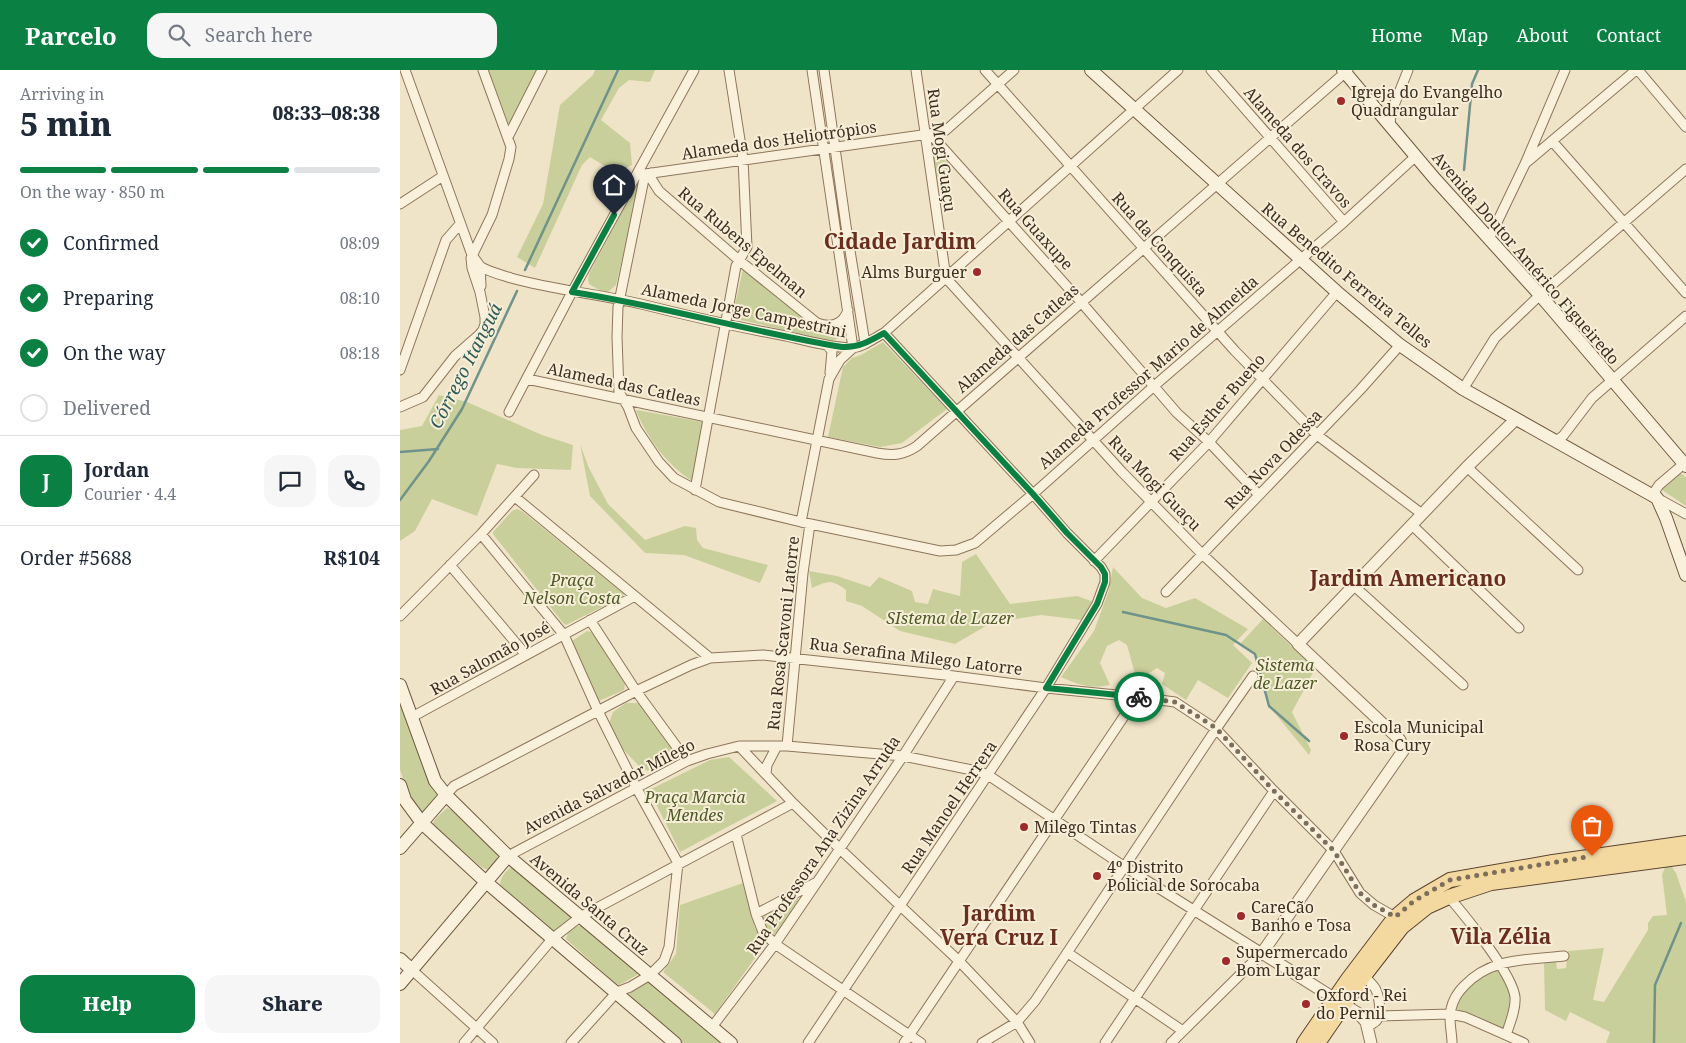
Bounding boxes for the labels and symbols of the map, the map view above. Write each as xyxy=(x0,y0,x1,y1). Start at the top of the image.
place label: Igreja do Evangelho Quadrangular xyxy=(1351,81,1503,121)
street label: Alameda dos Cravos xyxy=(1239,82,1357,212)
street label: Rua Mogi Guaçu xyxy=(922,87,962,213)
marker: Igreja do Evangelho Quadrangular xyxy=(1335,95,1347,107)
street label: Alameda dos Heliotrópios xyxy=(680,115,878,165)
street label: Avenida Doutor Américo Figueiredo xyxy=(1427,147,1625,369)
pin xyxy=(593,164,635,215)
street label: Rua Rubens Epelman xyxy=(674,181,812,303)
street label: Rua Guaxupe xyxy=(994,184,1078,274)
street label: Rua da Conquista xyxy=(1107,187,1213,301)
street label: Rua Benedito Ferreira Telles xyxy=(1257,197,1437,353)
district label: Cidade Jardim xyxy=(824,227,976,255)
place label: Alms Burguer xyxy=(861,261,967,283)
marker: Alms Burguer xyxy=(971,266,983,278)
street label: Alameda Professor Mario de Almeida xyxy=(1033,270,1263,474)
street label: Alameda Jorge Campestrini xyxy=(639,278,849,342)
street label: Alameda das Catleas xyxy=(951,278,1083,398)
water label: Córrego Itanguá xyxy=(423,298,507,432)
street label: Rua Esther Bueno xyxy=(1164,349,1270,465)
street label: Alameda das Catleas xyxy=(545,357,703,411)
street label: Rua Nova Odessa xyxy=(1219,404,1327,514)
street label: Rua Mogi Guaçu xyxy=(1104,431,1206,535)
street label: Rua Rosa Scavoni Latorre xyxy=(762,535,804,731)
district label: Jardim Americano xyxy=(1309,564,1506,592)
park label: Praça Nelson Costa xyxy=(522,569,621,609)
park label: SIstema de Lazer xyxy=(886,607,1014,629)
street label: Rua Salomão José xyxy=(426,616,554,700)
street label: Rua Serafina Milego Latorre xyxy=(808,632,1024,680)
park label: Sistema de Lazer xyxy=(1253,654,1318,694)
courier xyxy=(1114,672,1164,722)
place label: Escola Municipal Rosa Cury xyxy=(1354,716,1484,756)
marker: Escola Municipal Rosa Cury xyxy=(1338,730,1350,742)
street label: Rua Professora Ana Zizina Arruda xyxy=(741,731,905,959)
street label: Avenida Salvador Milego xyxy=(519,733,699,839)
street label: Rua Manoel Herrera xyxy=(896,736,1002,878)
park label: Praça Marcia Mendes xyxy=(644,786,746,826)
pin xyxy=(1571,805,1613,856)
place label: Milego Tintas xyxy=(1034,816,1137,838)
marker: Milego Tintas xyxy=(1018,821,1030,833)
street label: Avenida Santa Cruz xyxy=(526,848,654,960)
place label: 4º Distrito Policial de Sorocaba xyxy=(1107,856,1260,896)
marker: 4º Distrito Policial de Sorocaba xyxy=(1091,870,1103,882)
place label: CareCão Banho e Tosa xyxy=(1251,896,1352,936)
district label: Jardim Vera Cruz I xyxy=(940,899,1058,951)
marker: CareCão Banho e Tosa xyxy=(1235,910,1247,922)
district label: Vila Zélia xyxy=(1451,922,1551,950)
place label: Supermercado Bom Lugar xyxy=(1236,941,1348,981)
marker: Supermercado Bom Lugar xyxy=(1220,955,1232,967)
place label: Oxford - Rei do Pernil xyxy=(1316,984,1407,1024)
marker: Oxford - Rei do Pernil xyxy=(1300,998,1312,1010)

